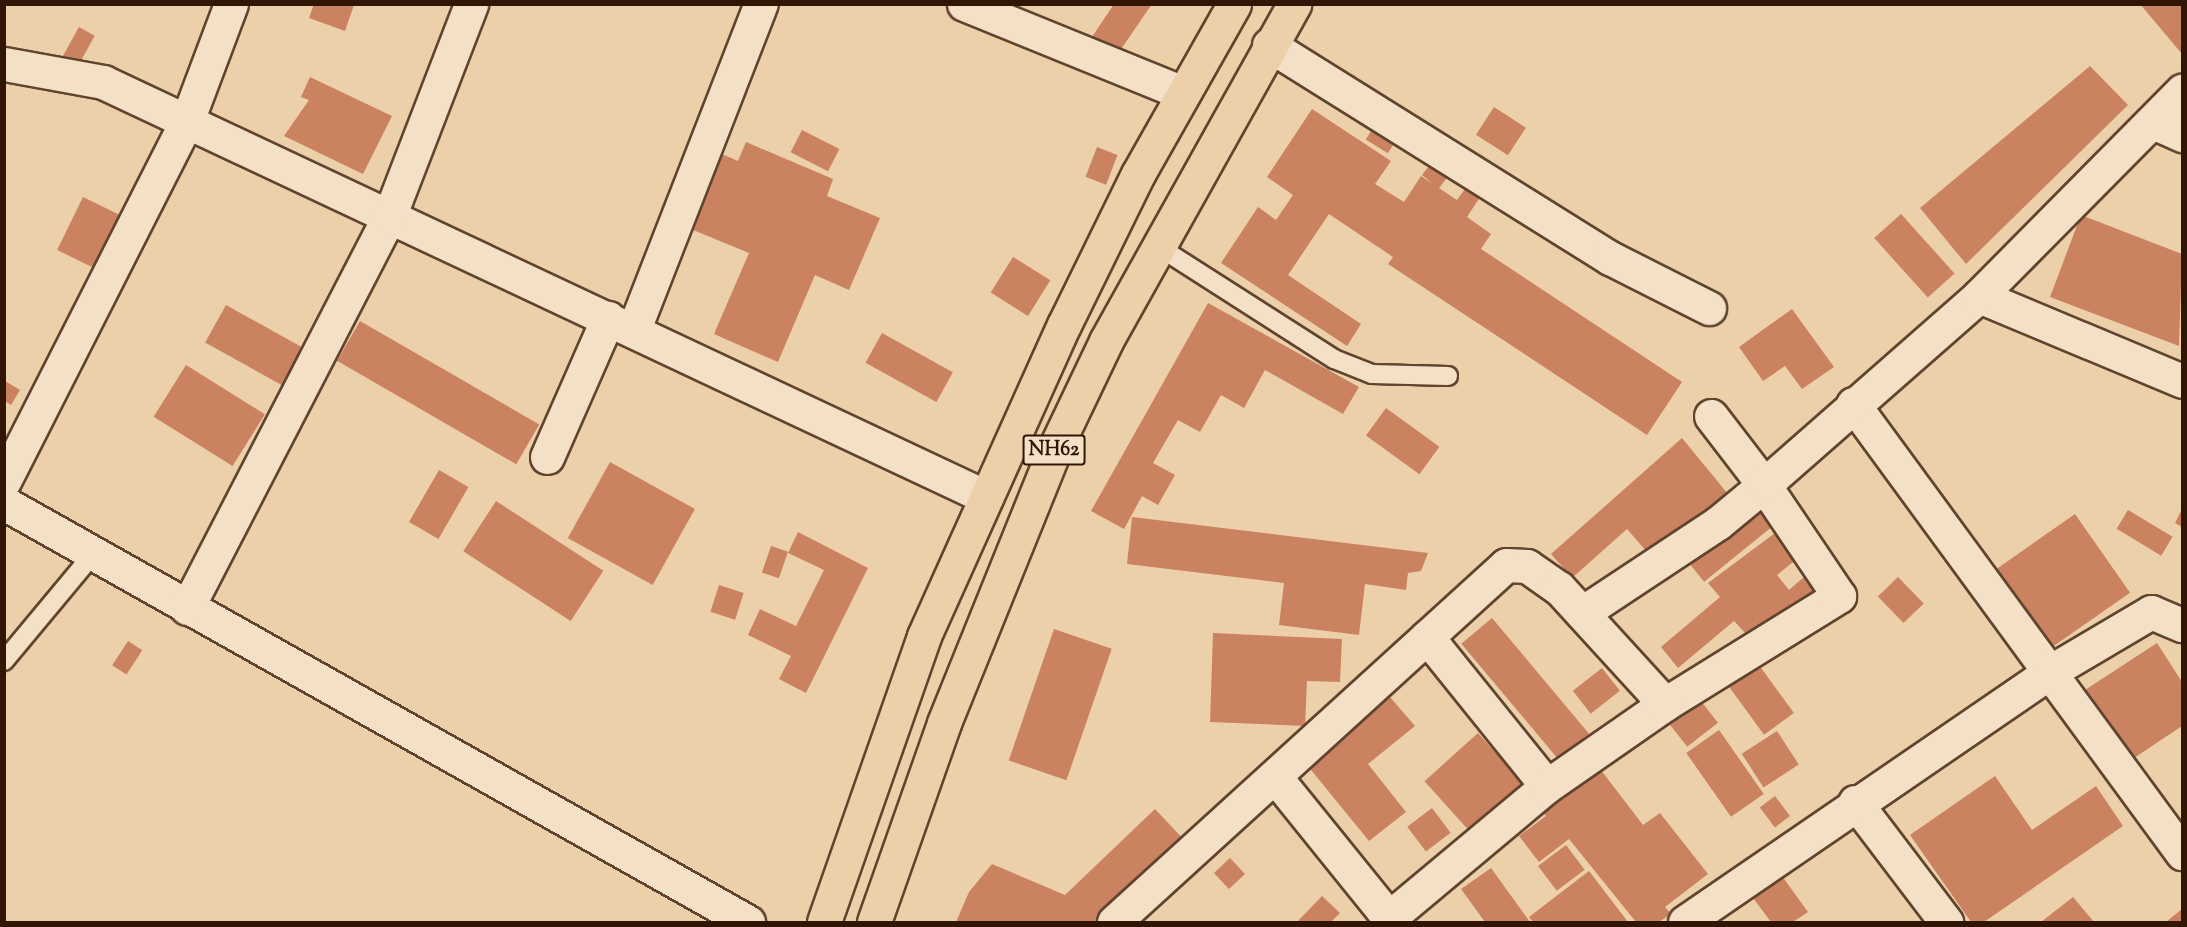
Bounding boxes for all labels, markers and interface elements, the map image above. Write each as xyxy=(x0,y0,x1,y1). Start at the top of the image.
road number: NH62 xyxy=(1022,433,1086,467)

